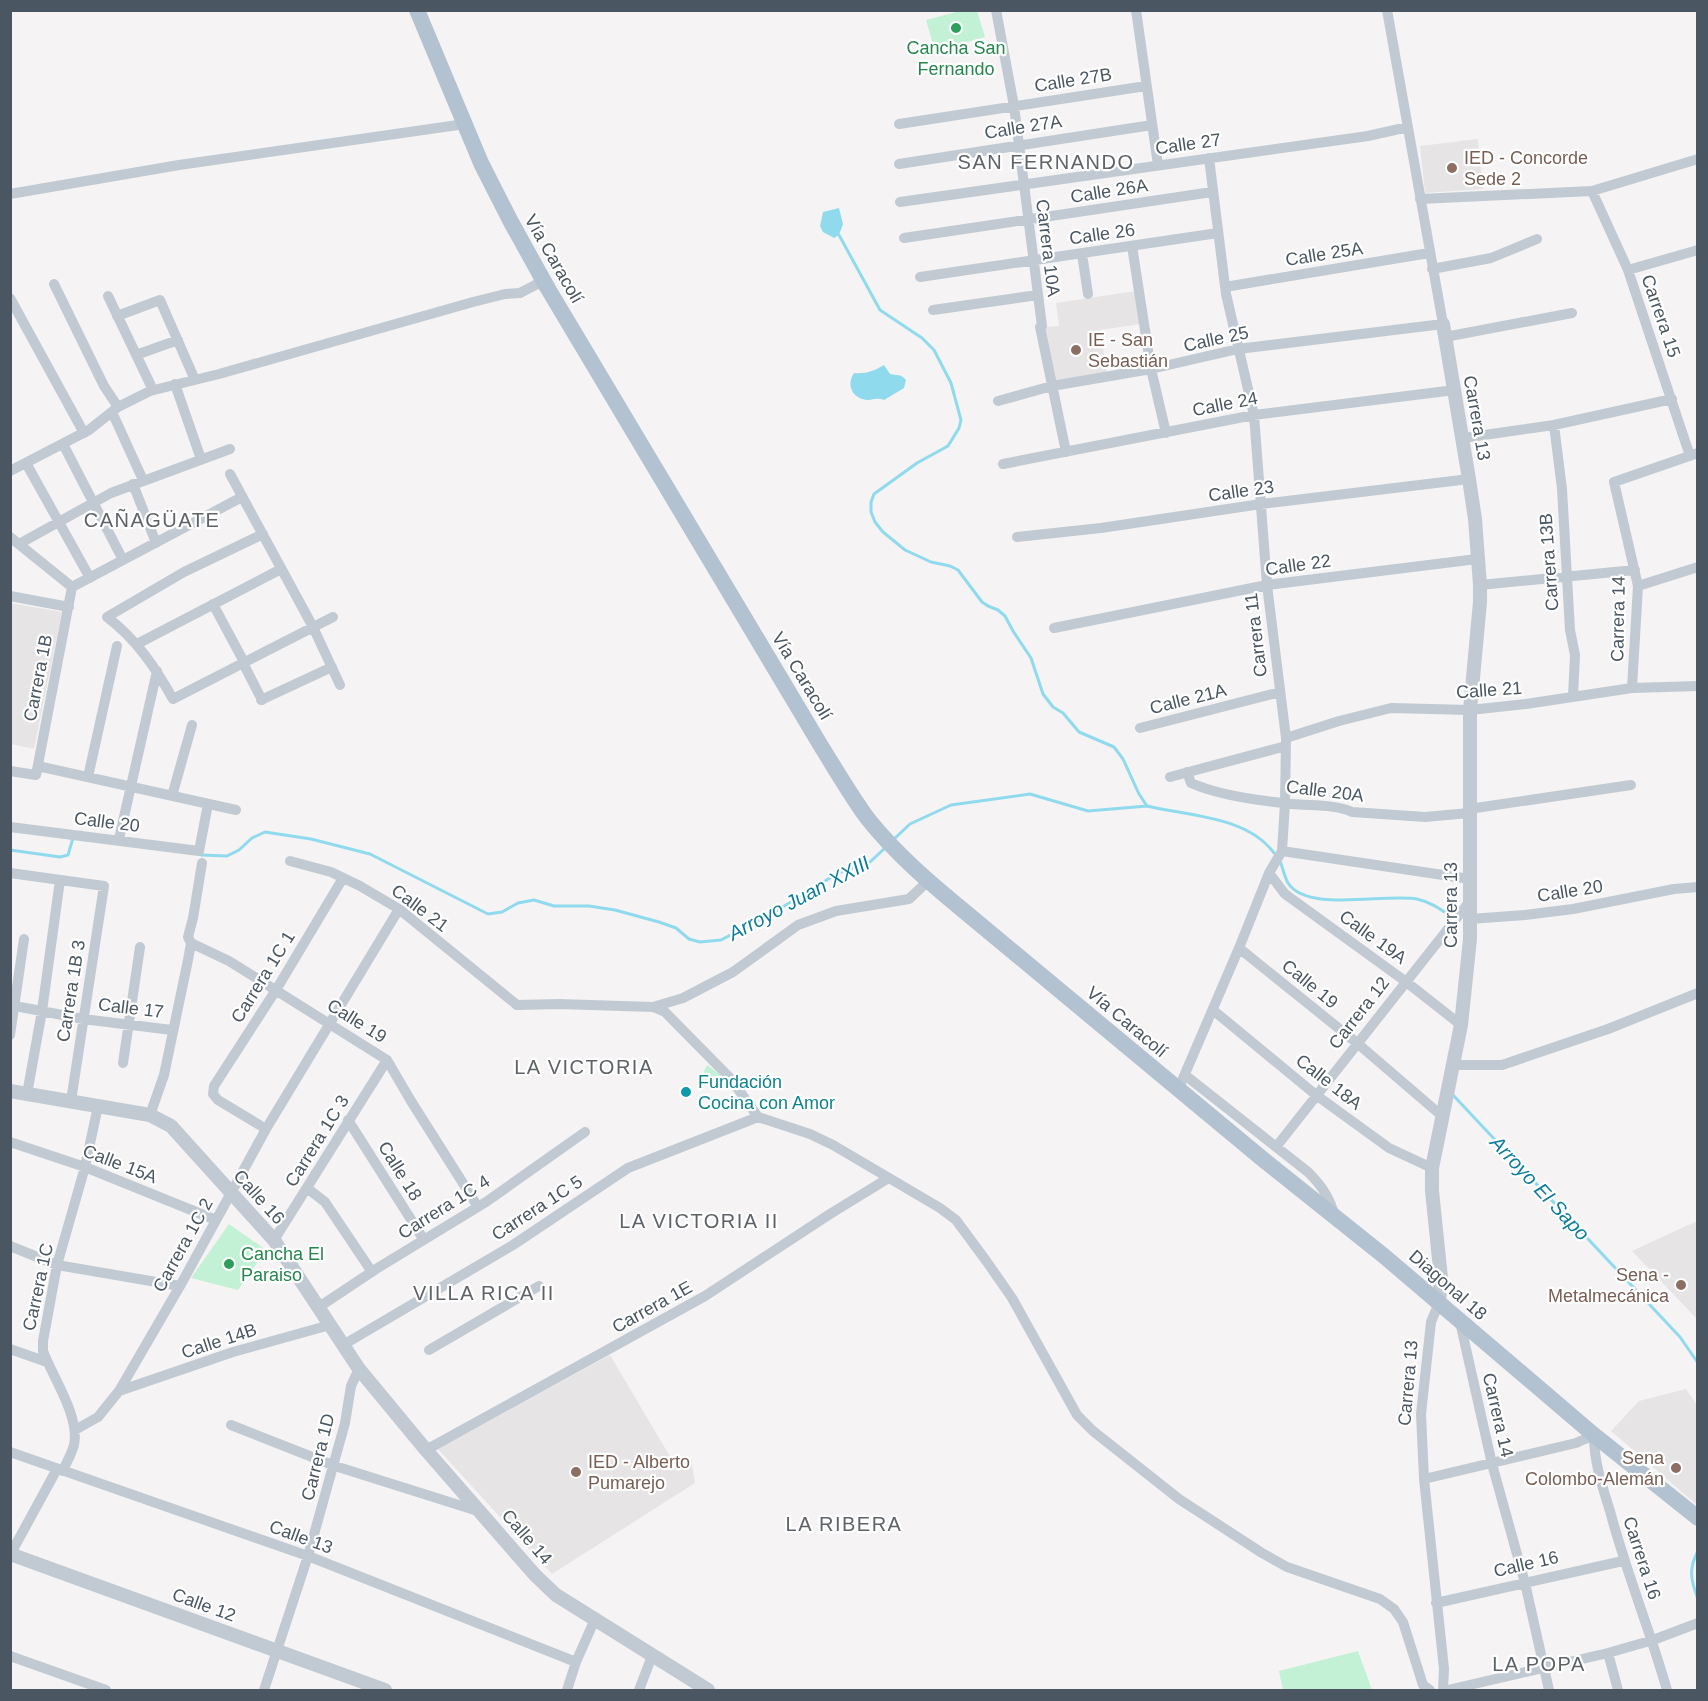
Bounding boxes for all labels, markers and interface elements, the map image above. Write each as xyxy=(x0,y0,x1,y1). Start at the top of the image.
marker: Cancha San Fernando xyxy=(949,21,963,35)
place label: Cancha San Fernando xyxy=(906,38,1006,79)
street label: Calle 27B xyxy=(1033,64,1113,96)
street label: Calle 27A xyxy=(983,111,1063,143)
street label: Calle 27 xyxy=(1154,130,1222,158)
place label: IED - Concorde Sede 2 xyxy=(1464,148,1588,189)
district label: SAN FERNANDO xyxy=(958,151,1134,173)
marker: IED - Concorde Sede 2 xyxy=(1445,161,1459,175)
street label: Calle 26A xyxy=(1069,175,1149,207)
street label: Carrera 10A xyxy=(1032,198,1064,298)
street label: Vía Caracolí xyxy=(521,211,587,307)
street label: Calle 26 xyxy=(1068,220,1136,248)
street label: Calle 25A xyxy=(1284,238,1364,270)
street label: Carrera 15 xyxy=(1638,272,1684,360)
street label: Calle 25 xyxy=(1182,322,1250,356)
place label: IE - San Sebastián xyxy=(1088,330,1168,371)
marker: IE - San Sebastián xyxy=(1069,343,1083,357)
street label: Carrera 13 xyxy=(1460,374,1494,462)
street label: Calle 24 xyxy=(1191,388,1259,420)
street label: Calle 23 xyxy=(1207,477,1275,505)
district label: CAÑAGÜATE xyxy=(84,508,220,531)
street label: Carrera 13B xyxy=(1536,512,1562,612)
street label: Calle 22 xyxy=(1264,551,1332,579)
street label: Carrera 14 xyxy=(1607,576,1629,662)
street label: Carrera 11 xyxy=(1241,592,1271,678)
street label: Vía Caracolí xyxy=(768,628,836,724)
street label: Carrera 1B xyxy=(20,633,56,723)
street label: Calle 21 xyxy=(1455,678,1523,702)
street label: Calle 21A xyxy=(1148,680,1228,718)
street label: Calle 20A xyxy=(1285,776,1365,806)
street label: Calle 20 xyxy=(73,808,141,836)
water label: Arroyo Juan XXIII xyxy=(724,851,874,945)
street label: Carrera 13 xyxy=(1441,862,1461,948)
street label: Calle 20 xyxy=(1536,876,1604,906)
street label: Calle 21 xyxy=(388,880,452,936)
street label: Calle 19A xyxy=(1336,906,1410,968)
street label: Carrera 1C 1 xyxy=(227,928,299,1026)
street label: Carrera 1B 3 xyxy=(53,939,89,1043)
street label: Calle 19 xyxy=(1278,955,1342,1013)
street label: Carrera 12 xyxy=(1325,973,1393,1053)
street label: Vía Caracolí xyxy=(1083,983,1171,1061)
street label: Calle 17 xyxy=(97,994,165,1022)
street label: Calle 19 xyxy=(324,995,390,1047)
street label: Calle 18A xyxy=(1292,1050,1366,1114)
district label: LA VICTORIA xyxy=(514,1056,654,1078)
place label: Fundación Cocina con Amor xyxy=(698,1072,835,1113)
marker: Fundación Cocina con Amor xyxy=(679,1085,693,1099)
street label: Carrera 1C 3 xyxy=(281,1092,353,1190)
water label: Arroyo El Sapo xyxy=(1485,1131,1594,1245)
street label: Calle 18 xyxy=(374,1138,426,1204)
street label: Calle 15A xyxy=(80,1141,160,1187)
street label: Calle 16 xyxy=(229,1166,289,1228)
street label: Carrera 1C 4 xyxy=(395,1171,493,1243)
street label: Carrera 1C 5 xyxy=(488,1171,586,1245)
street label: Carrera 1C 2 xyxy=(149,1195,217,1295)
district label: LA VICTORIA II xyxy=(619,1210,779,1232)
street label: Carrera 1C xyxy=(19,1241,57,1333)
place label: Cancha El Paraiso xyxy=(241,1244,324,1285)
street label: Diagonal 18 xyxy=(1405,1246,1491,1324)
marker: Cancha El Paraiso xyxy=(222,1257,236,1271)
place label: Sena - Metalmecánica xyxy=(1548,1265,1670,1306)
street label: Carrera 1E xyxy=(609,1277,695,1337)
marker: Sena - Metalmecánica xyxy=(1674,1278,1688,1292)
district label: VILLA RICA II xyxy=(413,1282,555,1304)
street label: Calle 14B xyxy=(179,1319,259,1363)
street label: Carrera 13 xyxy=(1394,1339,1422,1427)
street label: Carrera 14 xyxy=(1479,1371,1517,1459)
street label: Carrera 1D xyxy=(298,1411,338,1503)
place label: Sena Colombo-Alemán xyxy=(1525,1448,1665,1489)
place label: IED - Alberto Pumarejo xyxy=(588,1452,690,1493)
marker: Sena Colombo-Alemán xyxy=(1669,1461,1683,1475)
marker: IED - Alberto Pumarejo xyxy=(569,1465,583,1479)
street label: Calle 14 xyxy=(498,1506,556,1568)
district label: LA RIBERA xyxy=(786,1513,902,1535)
street label: Carrera 16 xyxy=(1619,1514,1665,1602)
street label: Calle 13 xyxy=(267,1516,335,1558)
street label: Calle 16 xyxy=(1492,1547,1560,1581)
street label: Calle 12 xyxy=(170,1584,238,1626)
district label: LA POPA xyxy=(1492,1653,1586,1675)

